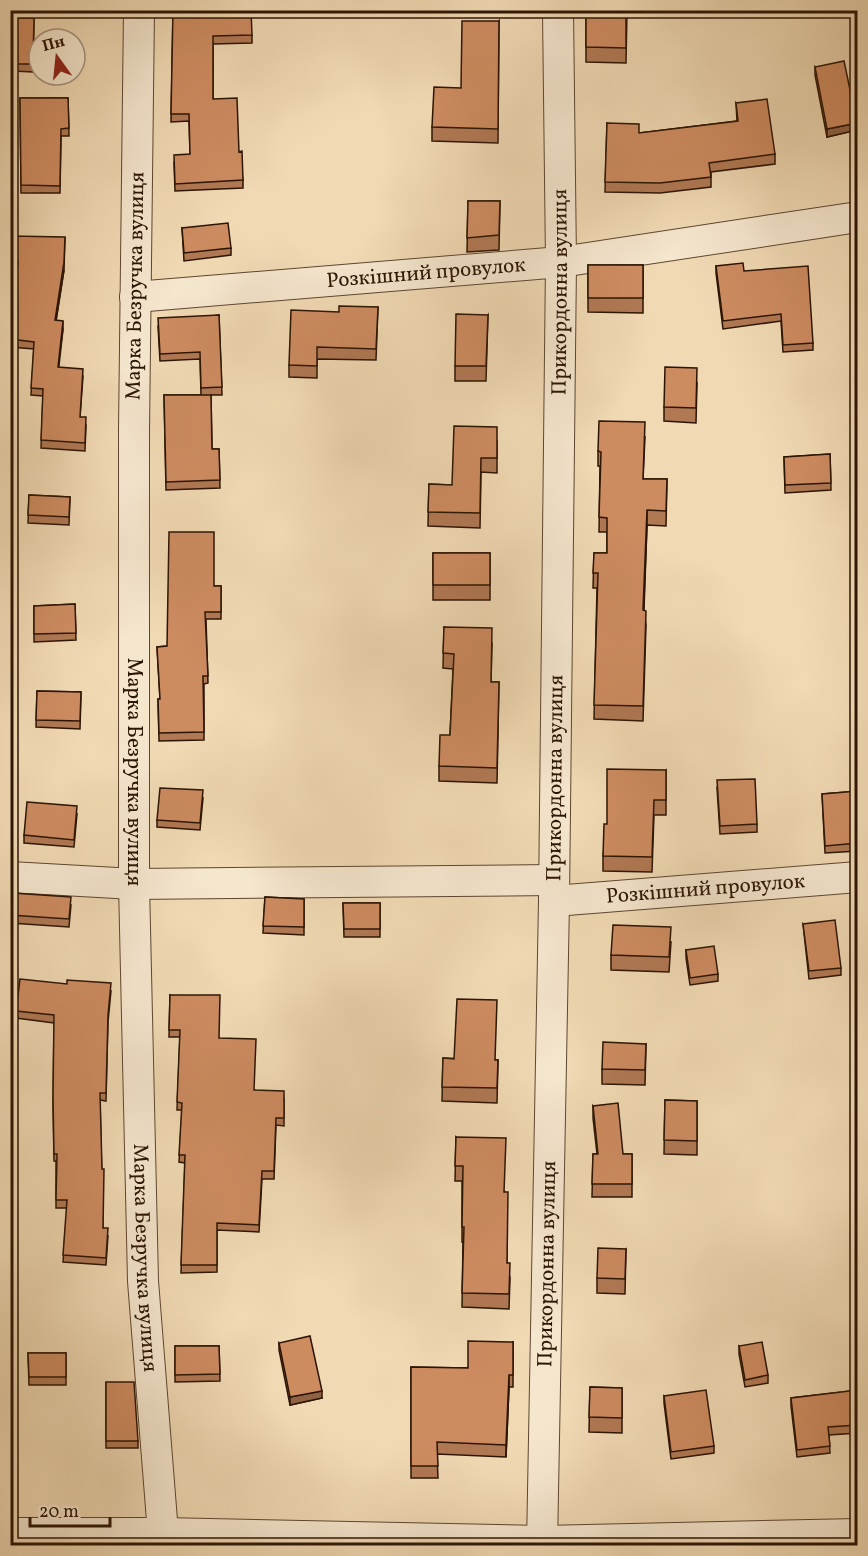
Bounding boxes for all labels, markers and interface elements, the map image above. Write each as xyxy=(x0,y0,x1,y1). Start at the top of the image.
north arrow xyxy=(27,27,87,87)
text: Пн xyxy=(40,31,67,58)
street label: Марка Безручка вулиця xyxy=(120,171,152,401)
street label: Прикордонна вулиця xyxy=(545,189,576,396)
street label: Розкішний провулок xyxy=(325,250,527,296)
street label: Марка Безручка вулиця xyxy=(120,658,149,886)
street label: Прикордонна вулиця xyxy=(540,675,571,882)
street label: Розкішний провулок xyxy=(605,867,806,911)
street label: Марка Безручка вулиця xyxy=(125,1143,165,1373)
street label: Прикордонна вулиця xyxy=(531,1160,564,1368)
scale bar xyxy=(30,1490,110,1528)
text: 20 m xyxy=(39,1500,79,1525)

